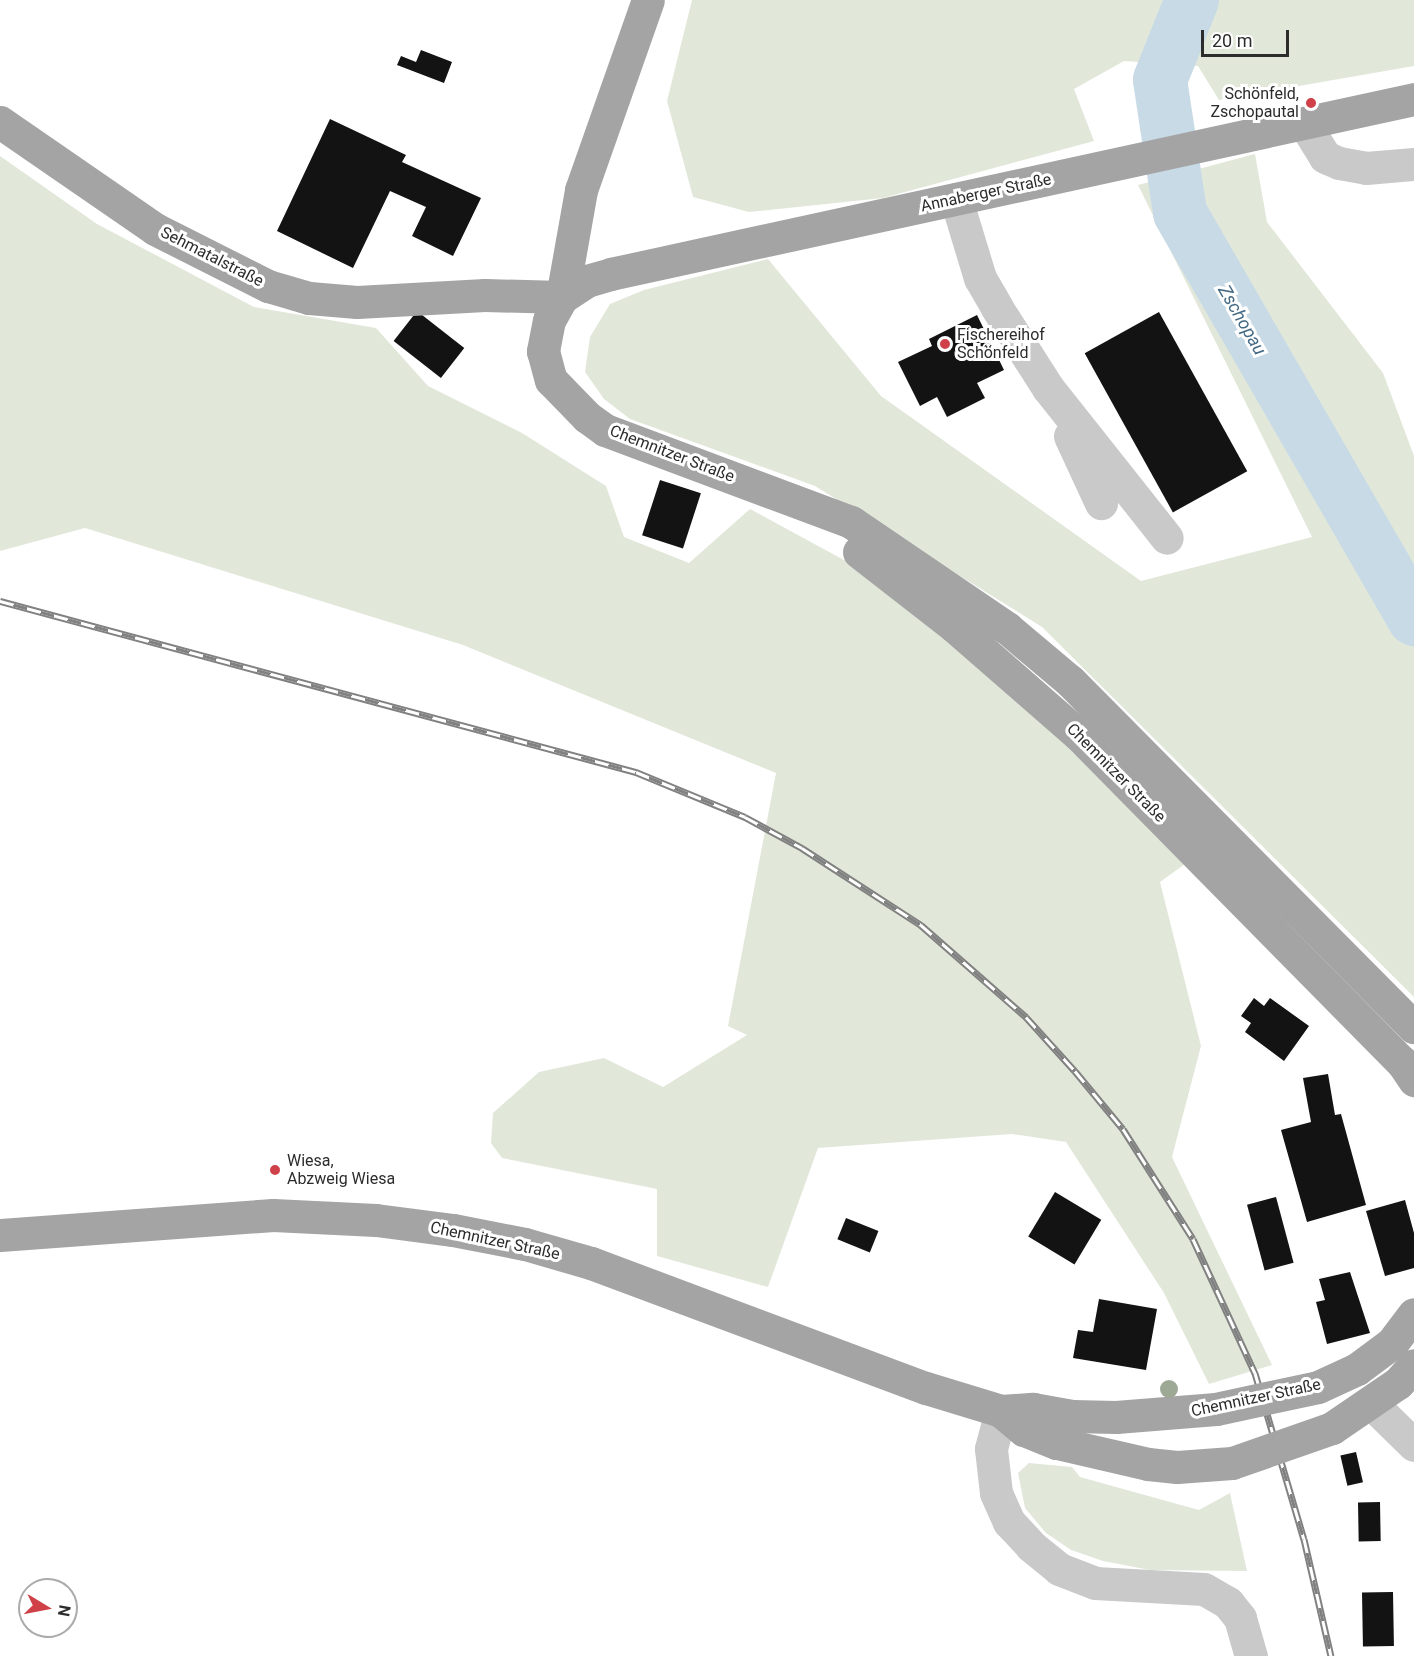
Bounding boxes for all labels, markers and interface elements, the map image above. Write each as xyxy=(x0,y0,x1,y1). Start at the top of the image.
scale bar xyxy=(1204,18,1292,56)
text: 20 m xyxy=(1212,30,1252,51)
place label: Schönfeld, Zschopautal xyxy=(1211,84,1299,122)
marker: Schönfeld, Zschopautal xyxy=(1304,96,1318,110)
street label: Annaberger Straße xyxy=(919,170,1053,216)
street label: Sehmatalstraße xyxy=(157,223,267,291)
water label: Zschopau xyxy=(1213,281,1271,359)
place label: Fischereihof Schönfeld xyxy=(957,325,1045,363)
marker: Fischereihof Schönfeld xyxy=(938,337,952,351)
street label: Chemnitzer Straße xyxy=(607,421,737,487)
street label: Chemnitzer Straße xyxy=(1063,720,1169,826)
place label: Wiesa, Abzweig Wiesa xyxy=(287,1151,395,1189)
marker: Wiesa, Abzweig Wiesa xyxy=(268,1163,282,1177)
street label: Chemnitzer Straße xyxy=(428,1218,562,1264)
street label: Chemnitzer Straße xyxy=(1189,1375,1323,1421)
north arrow xyxy=(18,1578,78,1638)
text: N xyxy=(54,1604,75,1618)

